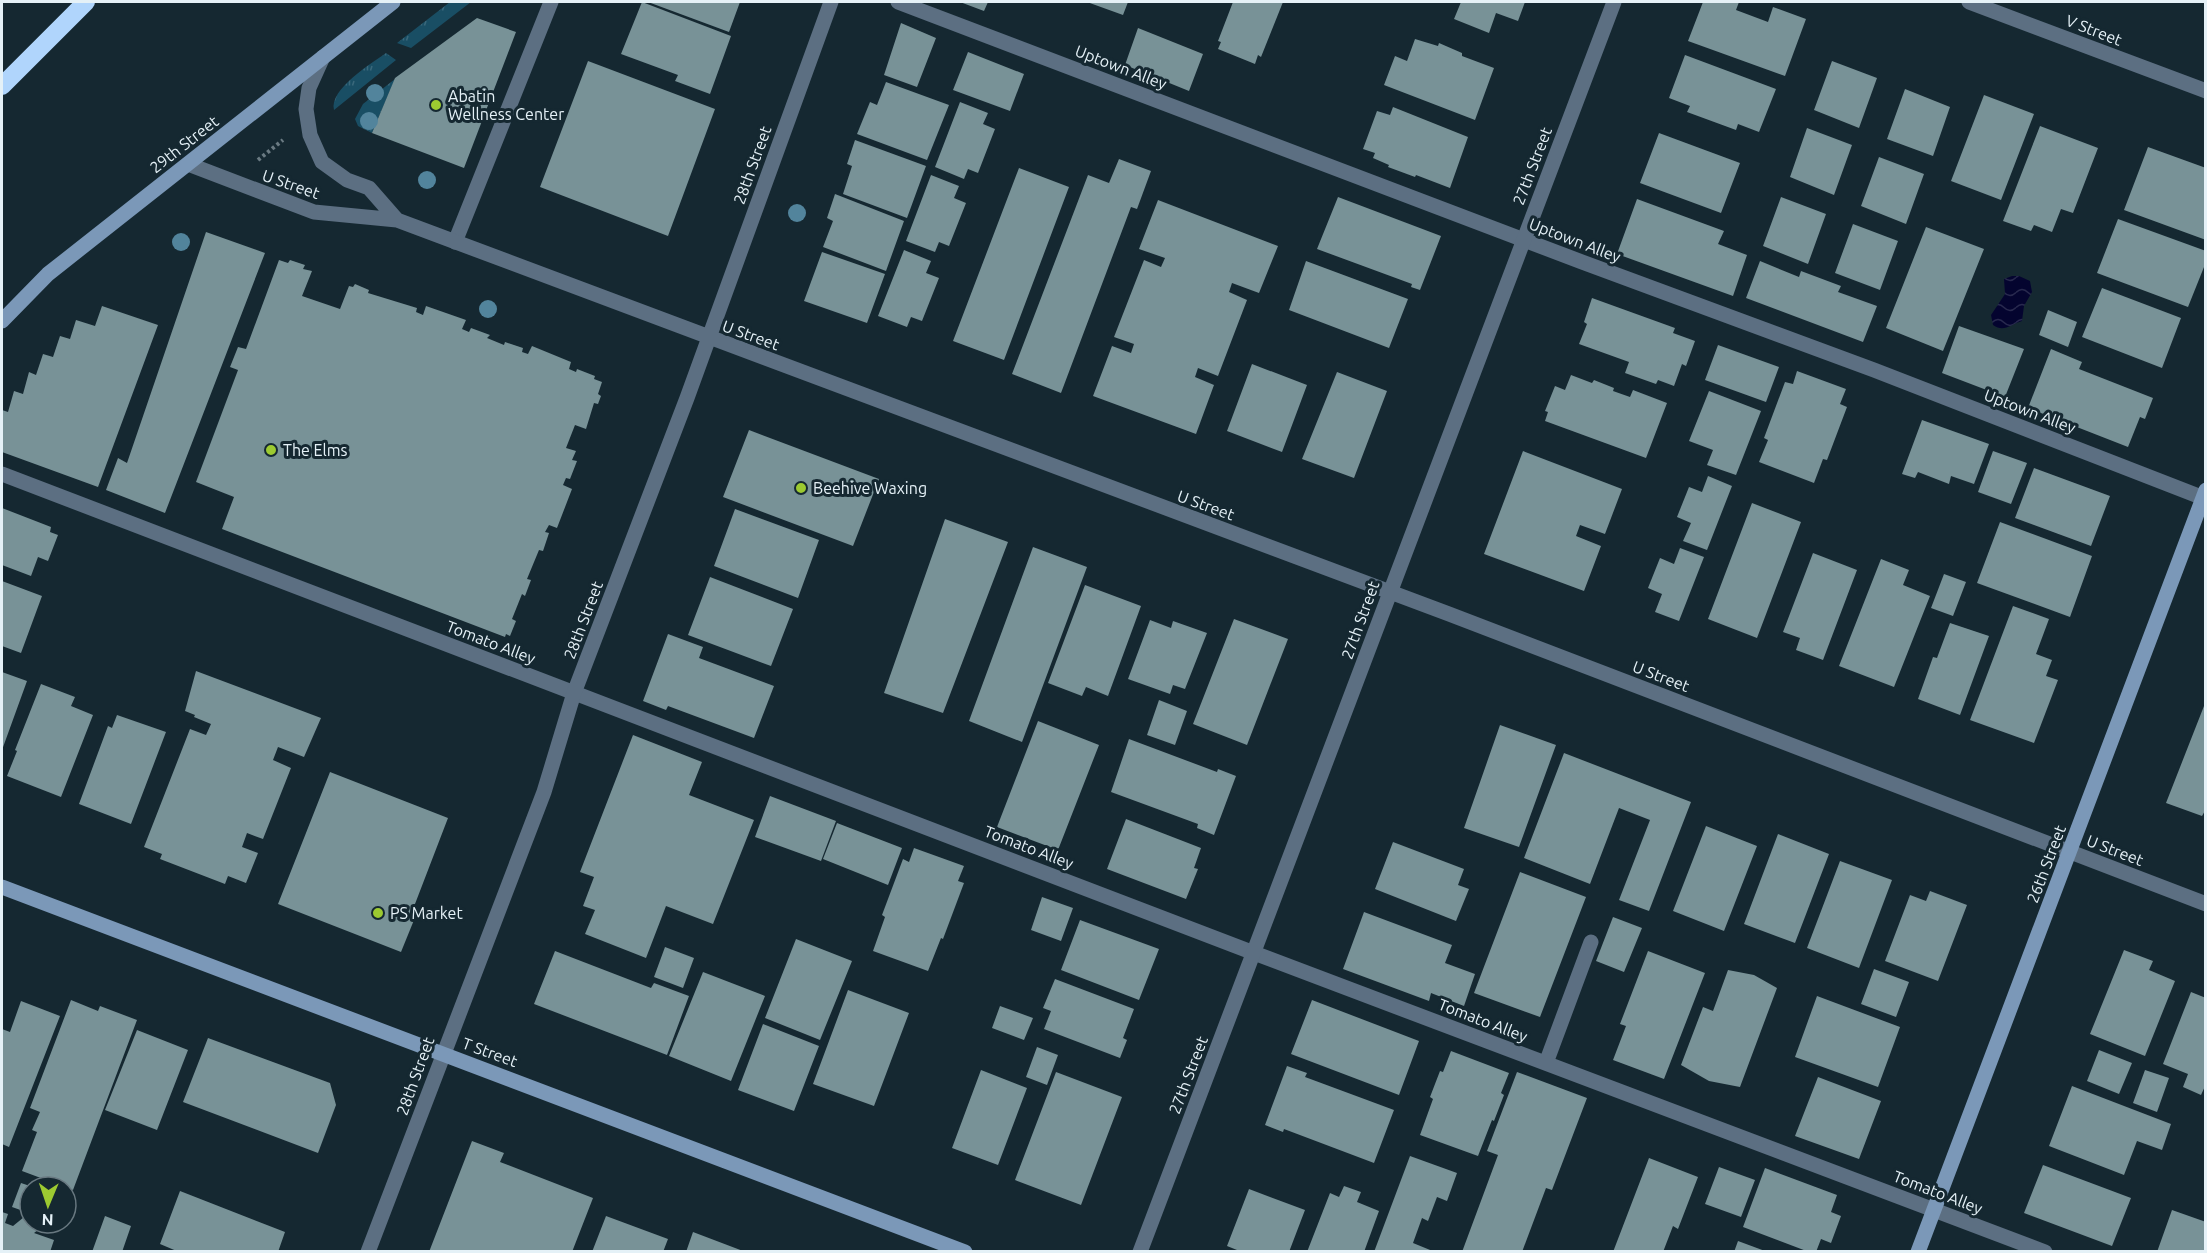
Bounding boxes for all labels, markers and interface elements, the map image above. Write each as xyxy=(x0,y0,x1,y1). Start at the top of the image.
street label: V Street xyxy=(2063,11,2125,49)
street label: Uptown Alley xyxy=(1073,41,1170,93)
place label: Abatin Wellness Center xyxy=(448,87,564,123)
marker: Abatin Wellness Center xyxy=(429,98,443,112)
street label: 29th Street xyxy=(146,111,222,176)
street label: 28th Street xyxy=(730,123,775,207)
street label: 27th Street xyxy=(1509,124,1555,207)
street label: U Street xyxy=(260,166,323,202)
street label: Uptown Alley xyxy=(1527,214,1624,266)
street label: U Street xyxy=(720,316,783,354)
street label: Uptown Alley xyxy=(1982,385,2079,437)
place label: The Elms xyxy=(283,441,348,459)
marker: The Elms xyxy=(264,443,278,457)
place label: Beehive Waxing xyxy=(813,479,927,497)
marker: Beehive Waxing xyxy=(794,481,808,495)
street label: U Street xyxy=(1175,486,1238,524)
street label: 28th Street xyxy=(560,578,606,661)
street label: 27th Street xyxy=(1338,578,1383,662)
street label: Tomato Alley xyxy=(444,617,538,667)
street label: U Street xyxy=(1630,657,1693,695)
street label: Tomato Alley xyxy=(982,822,1076,872)
street label: 26th Street xyxy=(2023,822,2069,905)
street label: U Street xyxy=(2084,831,2147,869)
place label: PS Market xyxy=(390,904,463,922)
marker: PS Market xyxy=(371,906,385,920)
street label: Tomato Alley xyxy=(1436,995,1530,1045)
street label: 27th Street xyxy=(1165,1033,1211,1116)
street label: 28th Street xyxy=(393,1034,438,1118)
street label: T Street xyxy=(460,1034,521,1070)
street label: Tomato Alley xyxy=(1891,1167,1985,1217)
north arrow xyxy=(18,1175,78,1235)
text: N xyxy=(41,1211,54,1229)

